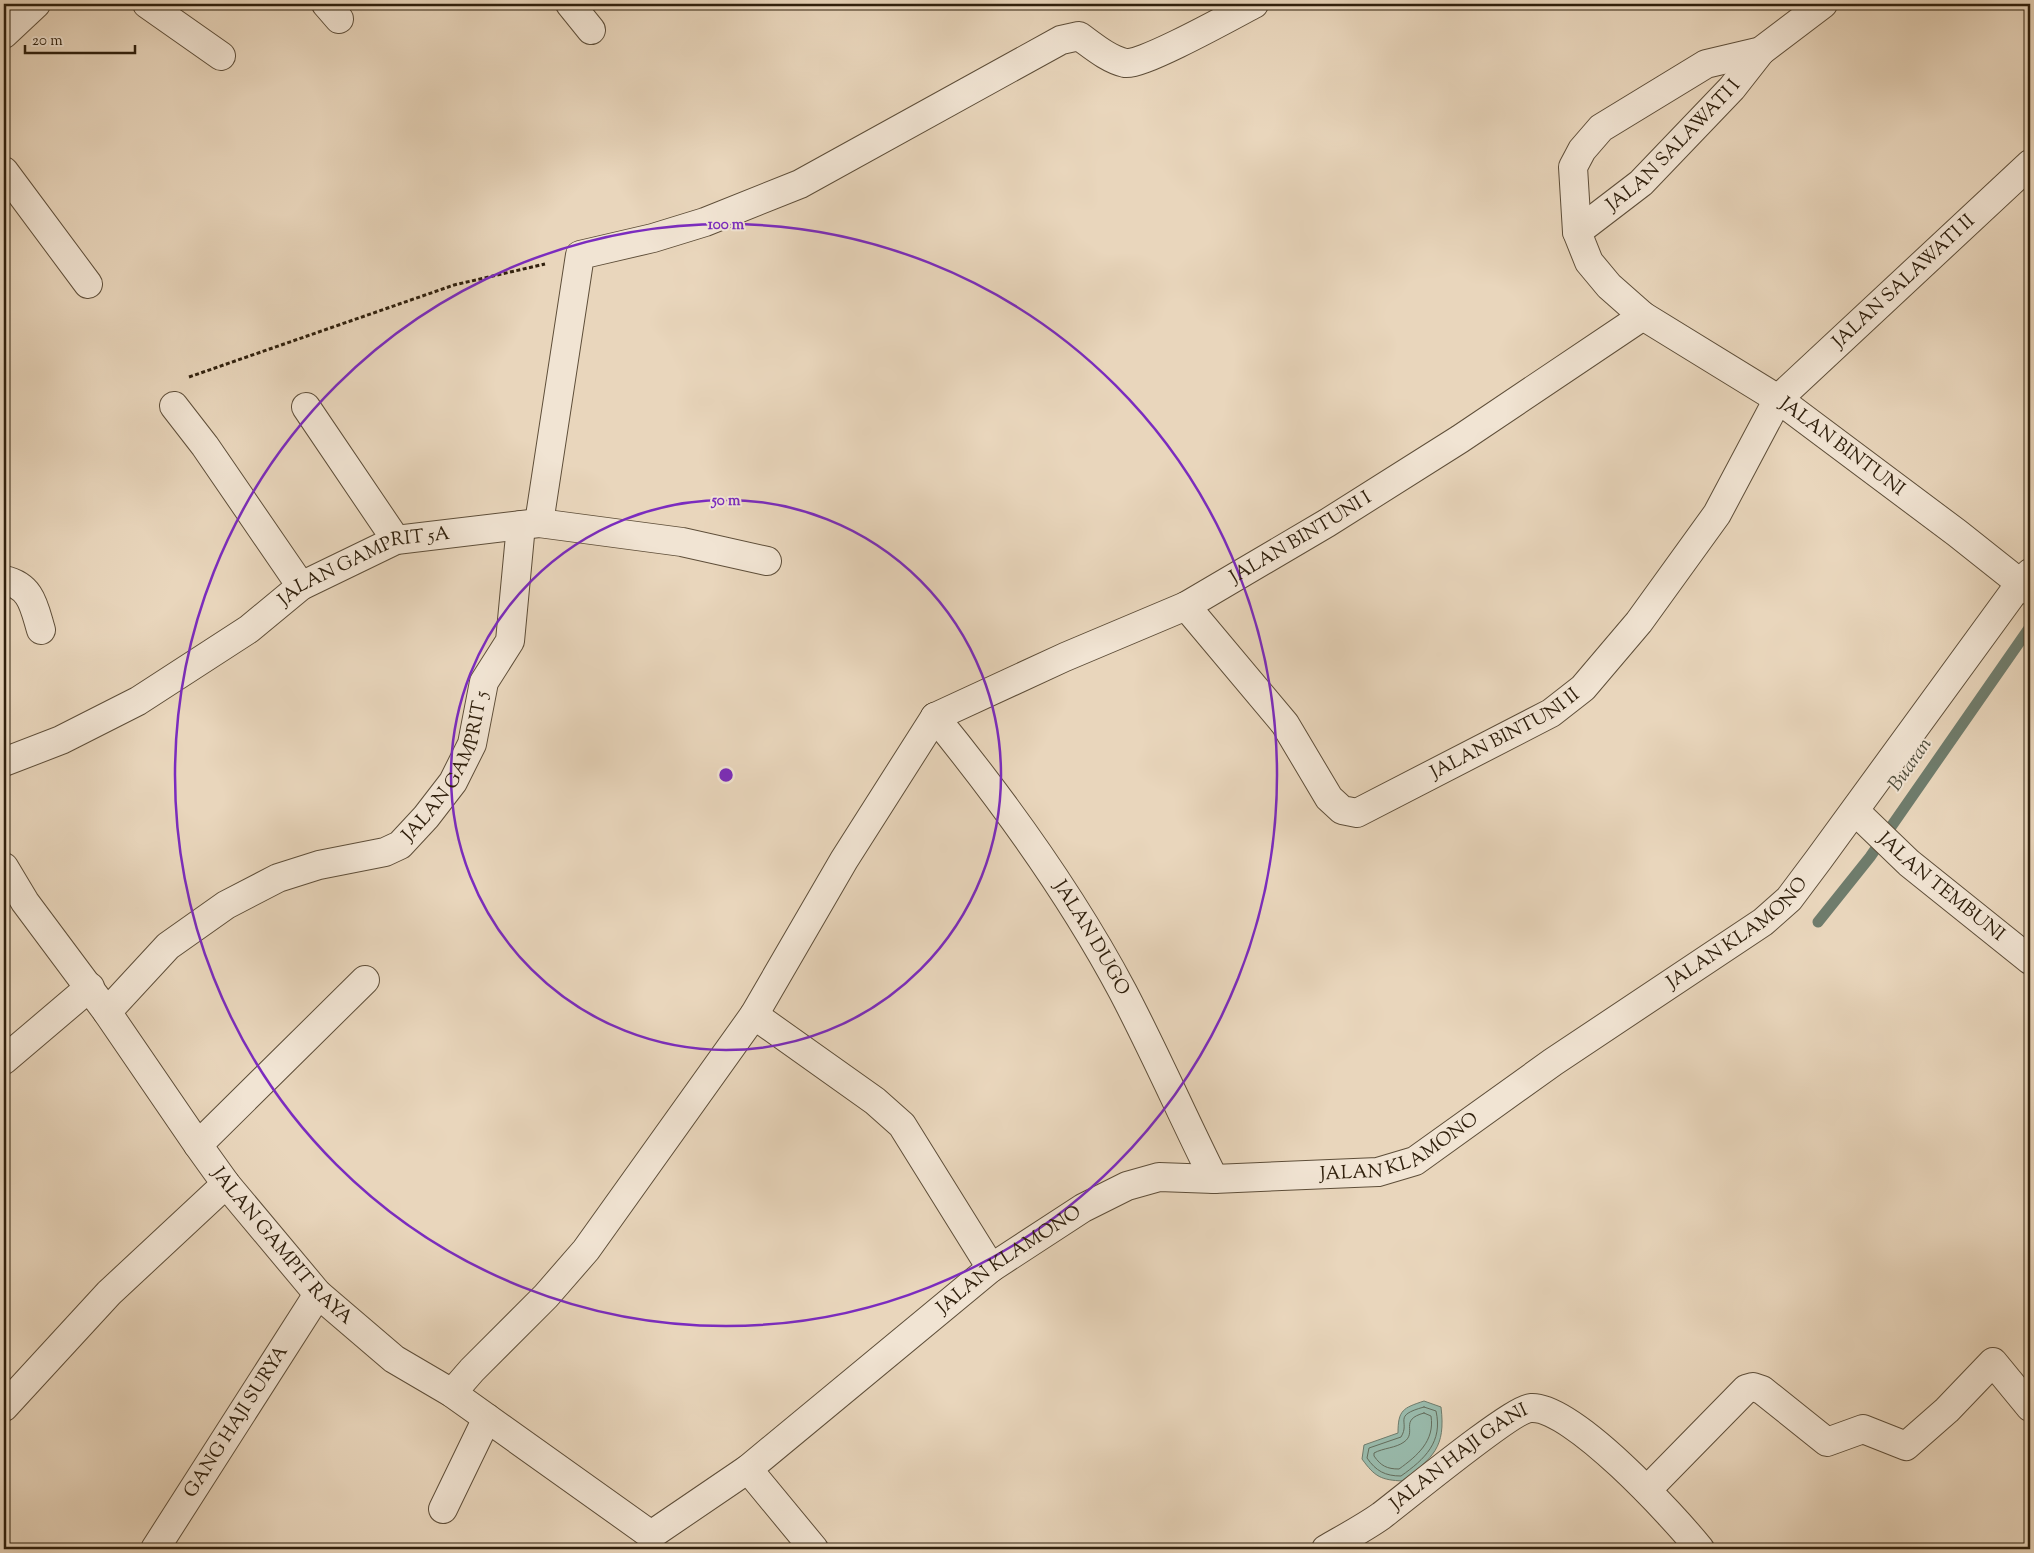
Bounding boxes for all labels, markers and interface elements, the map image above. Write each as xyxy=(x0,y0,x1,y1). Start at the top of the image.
scale bar xyxy=(25,22,135,54)
text: 20 m xyxy=(32,31,63,52)
street label: JALAN SALAWATI I xyxy=(1600,74,1747,219)
street label: JALAN SALAWATI II xyxy=(1826,208,1981,356)
text: 100 m xyxy=(708,215,745,236)
street label: JALAN BINTUNI xyxy=(1773,390,1910,503)
street label: JALAN BINTUNI I xyxy=(1224,485,1377,591)
text: 50 m xyxy=(711,491,741,512)
street label: JALAN GAMPRIT 5A xyxy=(272,520,452,614)
street label: JALAN BINTUNI II xyxy=(1425,682,1586,787)
street label: JALAN GAMPRIT 5 xyxy=(395,688,496,849)
water label: Buaran xyxy=(1882,732,1940,798)
centre of rings xyxy=(717,766,735,784)
street label: JALAN TEMBUNI xyxy=(1871,825,2010,948)
street label: JALAN KLAMONO xyxy=(1661,871,1814,997)
street label: JALAN DUGO xyxy=(1046,874,1136,1000)
street label: JALAN KLAMONO xyxy=(1318,1106,1484,1188)
street label: JALAN GAMPIT RAYA xyxy=(204,1161,359,1332)
street label: JALAN KLAMONO xyxy=(930,1199,1087,1322)
street label: GANG HAJI SURYA xyxy=(178,1340,295,1503)
street label: JALAN HAJI GANI xyxy=(1384,1397,1532,1518)

